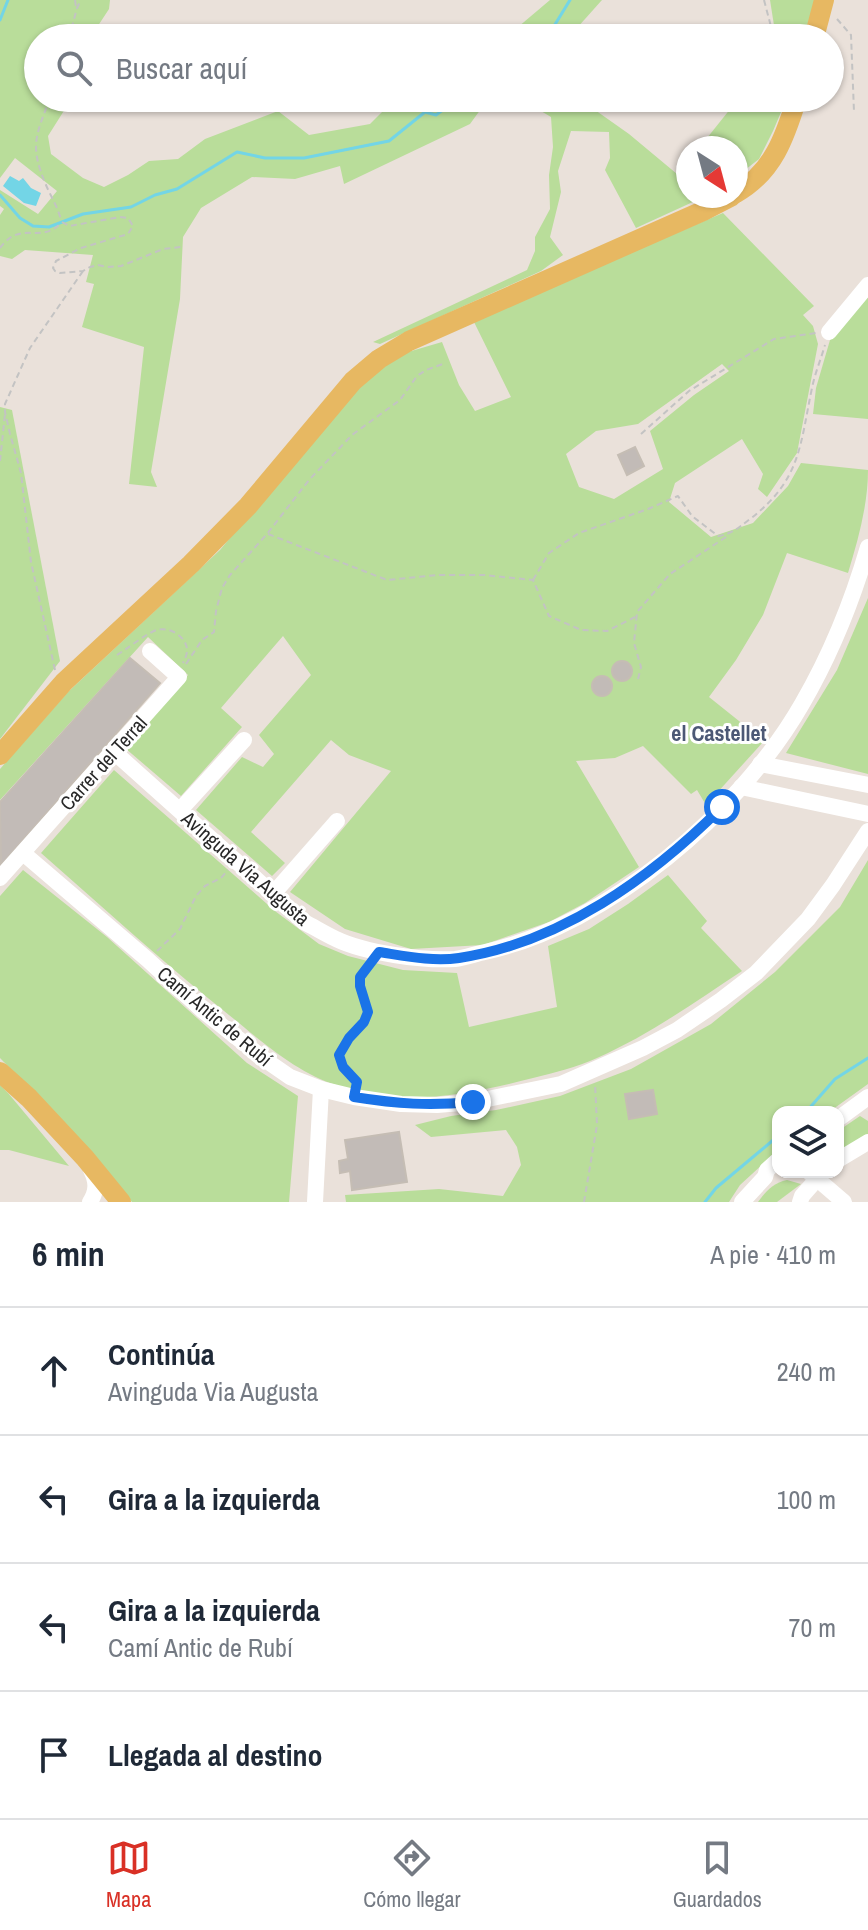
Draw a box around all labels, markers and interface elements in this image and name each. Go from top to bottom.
search box [24,24,844,112]
icon: search [52,46,96,90]
text: Buscar aquí [116,48,247,88]
north arrow [676,136,748,208]
street label: Carrer del Terral [53,710,153,816]
district label: el Castellet [671,718,767,748]
route start [704,789,740,825]
street label: Avinguda Via Augusta [175,804,316,931]
street label: Camí Antic de Rubí [152,960,278,1072]
route end [455,1084,491,1120]
map controls [772,1106,844,1178]
button: layers [772,1106,844,1178]
text: 6 min [32,1231,105,1277]
text: A pie · 410 m [710,1237,836,1272]
text: Continúa [108,1334,215,1374]
icon: ahead [32,1349,76,1393]
text: 240 m [777,1354,836,1389]
text: Avinguda Via Augusta [108,1374,318,1409]
icon: left [32,1477,76,1521]
text: Gira a la izquierda [108,1479,320,1519]
text: 100 m [777,1482,836,1517]
text: Gira a la izquierda [108,1590,320,1630]
icon: left [32,1605,76,1649]
text: 70 m [789,1610,836,1645]
text: Camí Antic de Rubí [108,1630,293,1665]
icon: arrive [32,1733,76,1777]
text: Llegada al destino [108,1735,323,1775]
tab: Mapa [106,1836,151,1914]
tab: Cómo llegar [363,1836,461,1914]
tab: Guardados [673,1836,762,1914]

